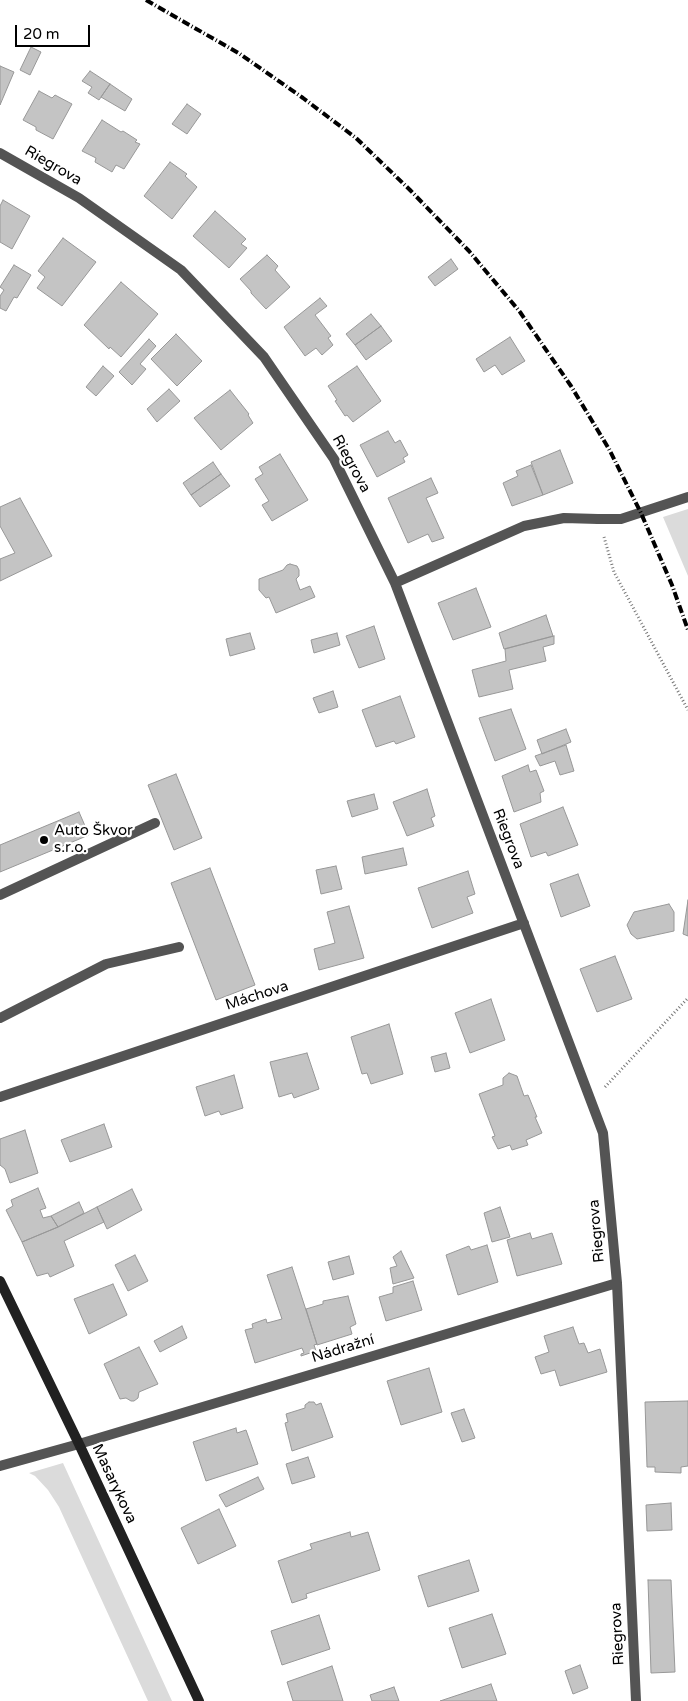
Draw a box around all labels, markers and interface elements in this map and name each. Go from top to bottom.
scale bar [18,15,92,47]
text: 20 m [23,25,60,43]
street label: Riegrova [21,142,85,190]
street label: Riegrova [328,432,374,496]
street label: Riegrova [488,806,528,872]
place label: Auto Škvor s.r.o. [54,822,133,857]
marker: Auto Škvor s.r.o. [38,834,50,846]
street label: Máchova [223,977,291,1015]
street label: Riegrova [585,1199,609,1263]
street label: Nádražní [310,1331,376,1367]
street label: Masarykova [88,1441,140,1527]
street label: Riegrova [607,1602,629,1666]

